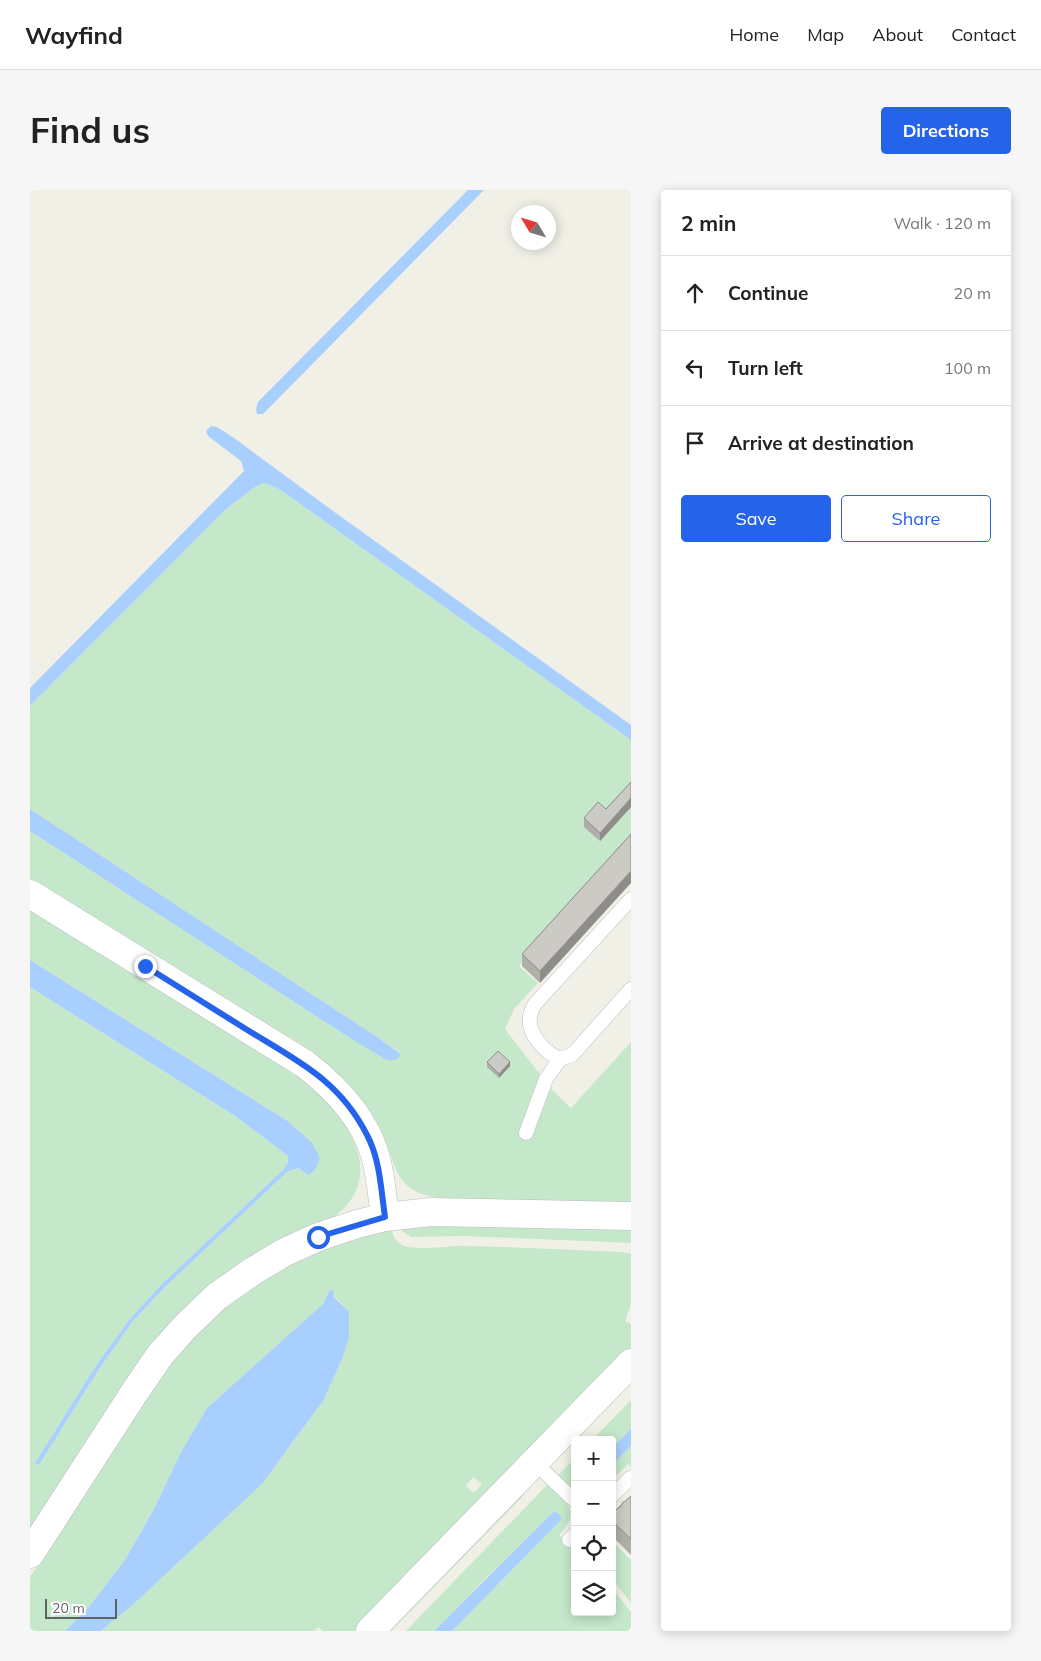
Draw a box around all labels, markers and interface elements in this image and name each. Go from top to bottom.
text: Wayfind [25,20,123,50]
text: Home [729,23,779,46]
text: Map [807,23,844,46]
text: About [872,23,923,46]
text: Contact [951,23,1016,46]
button: Directions [881,107,1011,154]
text: Find us [30,108,150,152]
north arrow [511,205,556,250]
text: 2 min [681,210,736,236]
text: Walk · 120 m [893,213,991,233]
icon: ahead [681,279,709,307]
text: Continue [728,281,808,305]
text: 20 m [954,283,991,303]
icon: left [681,354,709,382]
text: Turn left [728,356,803,380]
text: 100 m [944,358,991,378]
icon: arrive [681,429,709,457]
text: Arrive at destination [728,431,914,455]
button: Save [681,495,831,542]
button: Share [841,495,991,542]
route end [134,955,157,978]
route start [307,1226,330,1249]
map controls [571,1436,616,1616]
button: + [571,1436,616,1481]
button: − [571,1481,616,1526]
button: locate [571,1526,616,1571]
button: layers [571,1571,616,1616]
scale bar [45,1596,118,1619]
text: 20 m [52,1599,85,1617]

